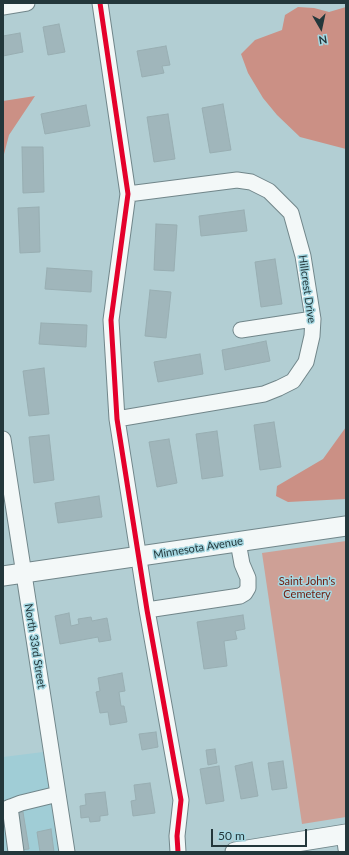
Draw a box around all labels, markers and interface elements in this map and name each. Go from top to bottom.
north arrow [301,8,341,48]
text: N [318,33,328,47]
street label: Hillcrest Drive [296,254,318,324]
street label: Minnesota Avenue [152,534,244,562]
park label: Saint John's Cemetery [279,574,335,600]
street label: North 33rd Street [22,603,48,689]
scale bar [213,821,309,847]
text: 50 m [218,828,245,843]

